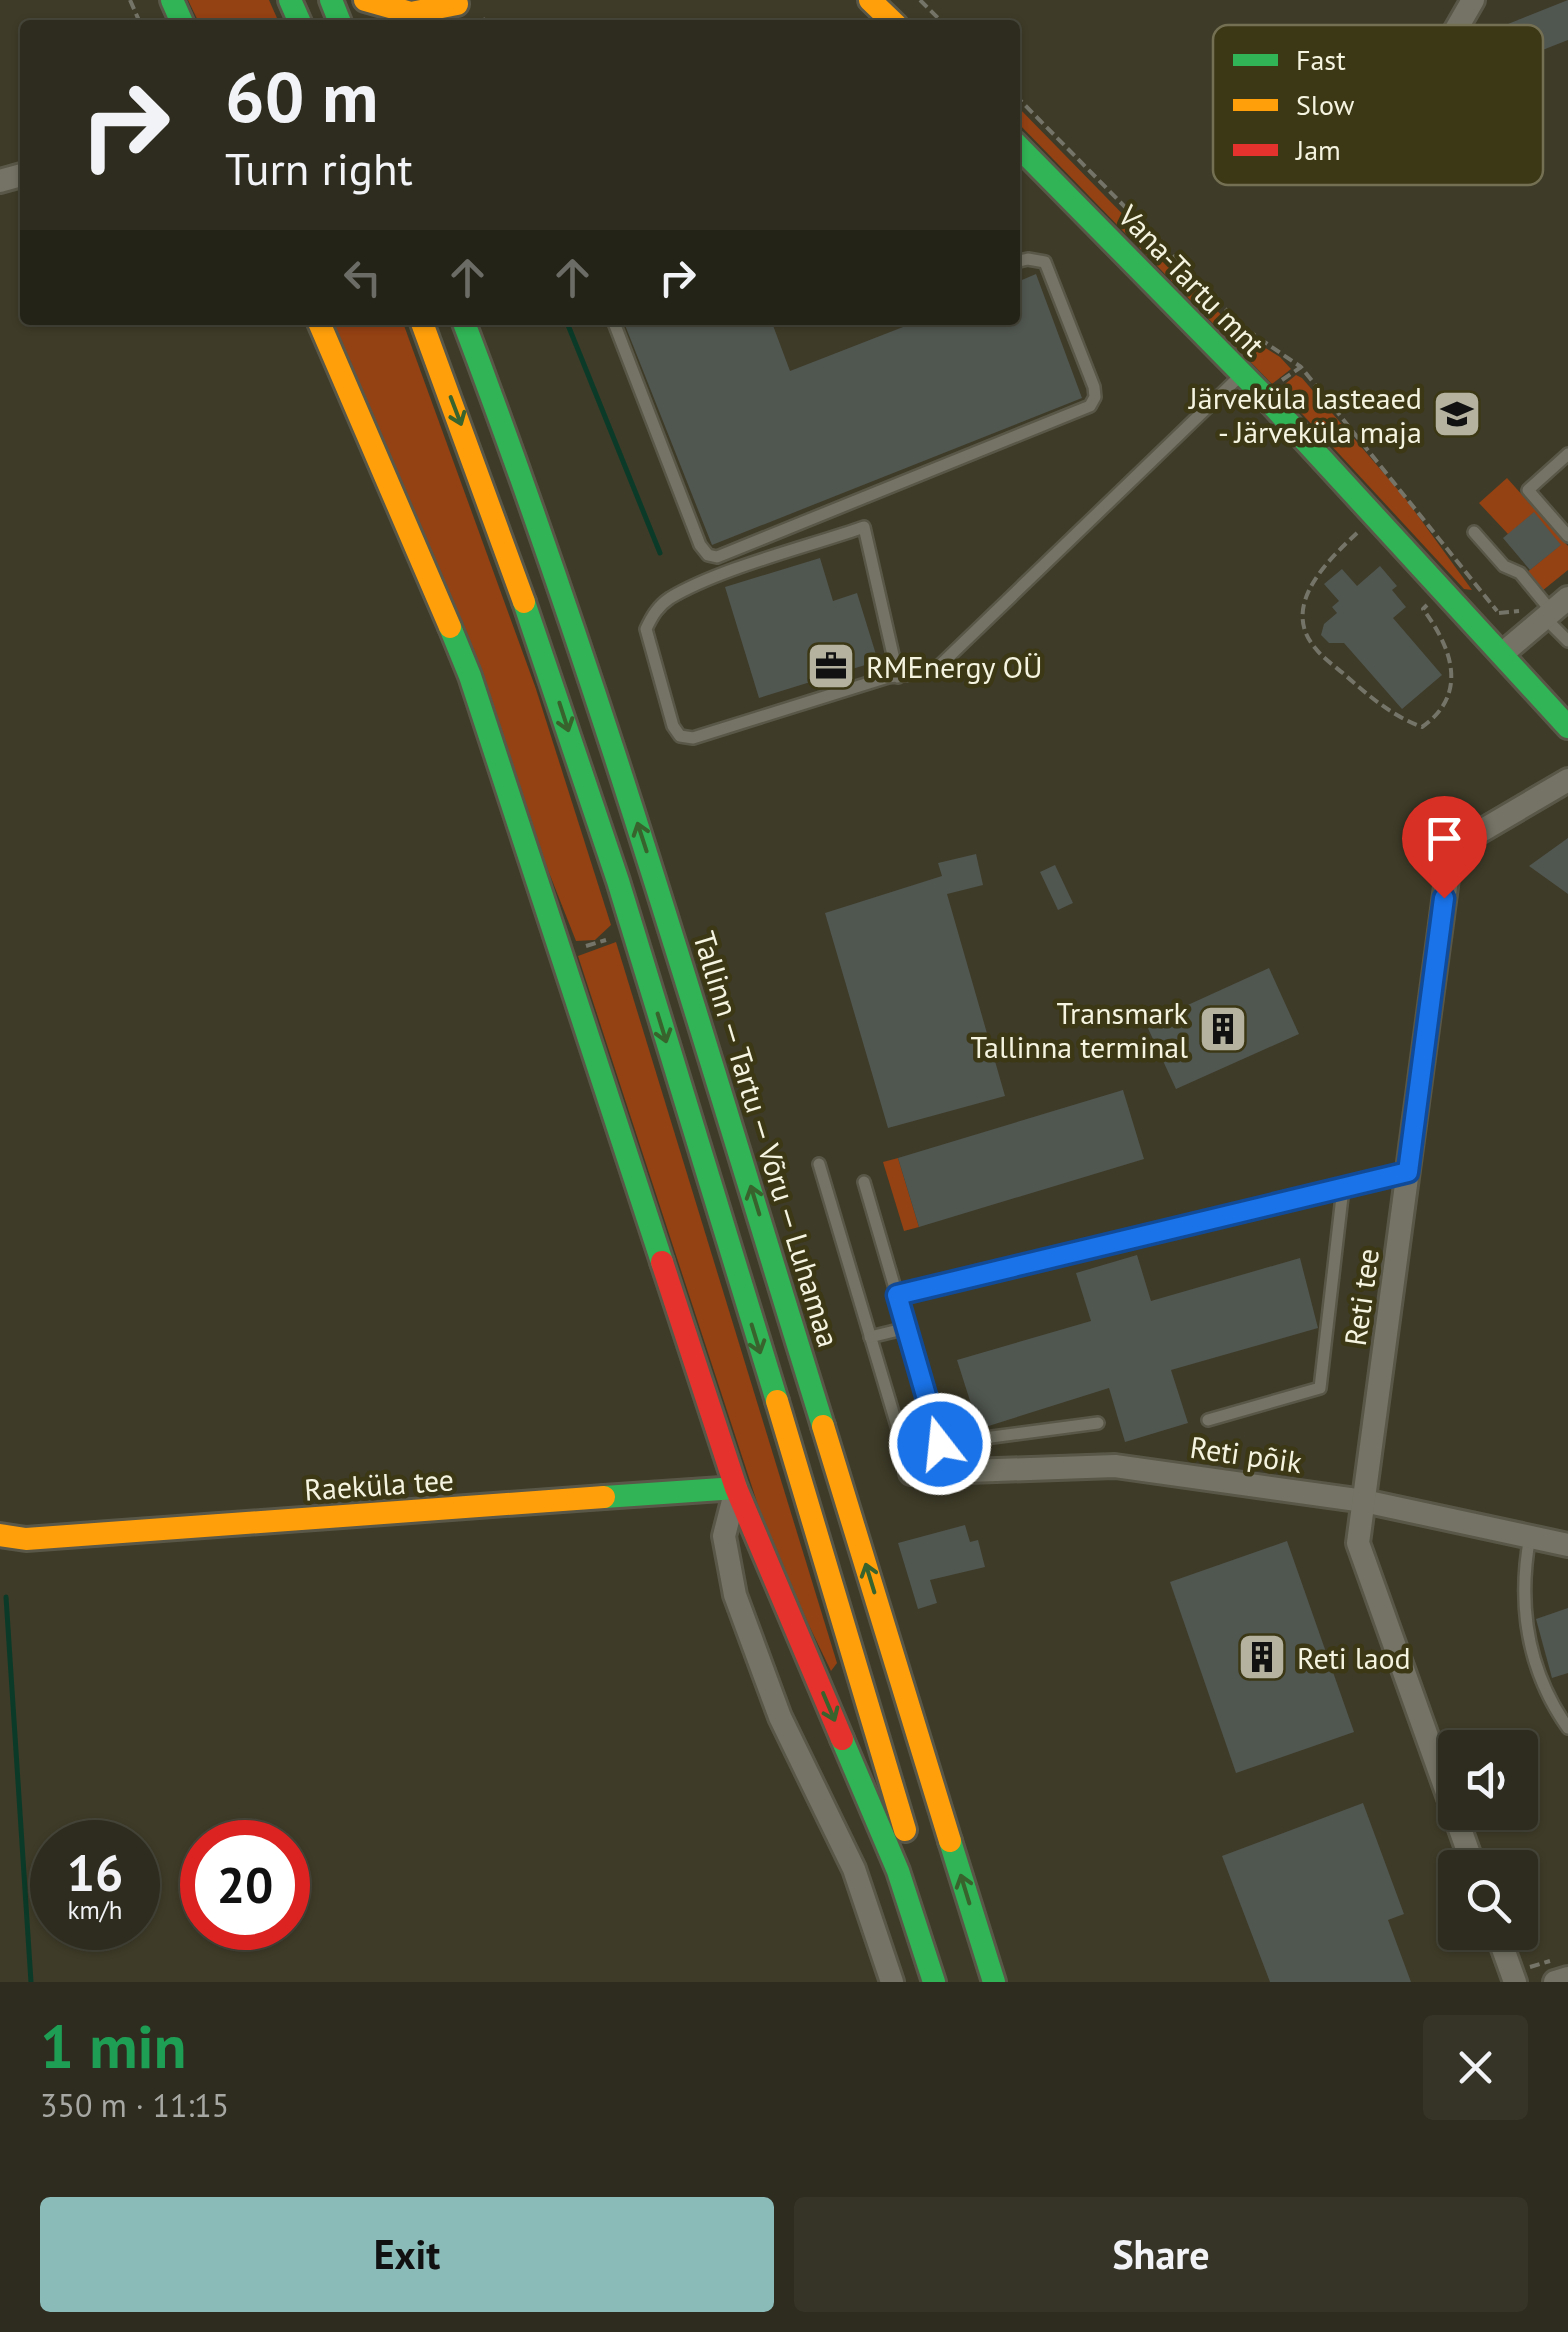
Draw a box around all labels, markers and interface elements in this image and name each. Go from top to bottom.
legend [1213,25,1543,185]
text: Fast [1296,41,1346,78]
text: 60 m [225,51,378,141]
icon: right [60,60,190,190]
text: Slow [1296,86,1355,123]
text: Jam [1295,131,1341,168]
text: Turn right [225,139,413,197]
street label: Vana-Tartu mnt [1110,196,1274,364]
icon: left [335,250,390,305]
icon: ahead [440,250,495,305]
icon: ahead [545,250,600,305]
icon: right [650,250,705,305]
place label: Järveküla lasteaed - Järveküla maja [1187,378,1422,451]
school or university icon: Järveküla lasteaed - Järveküla maja [1431,388,1483,440]
one-way arrow [448,395,466,426]
office icon: RMEnergy OÜ [805,640,857,692]
place label: RMEnergy OÜ [866,647,1043,686]
one-way arrow [557,701,575,733]
pin [1402,796,1487,899]
icon: arrive [1417,811,1472,866]
one-way arrow [632,821,650,853]
street label: Tallinn — Tartu — Võru — Luhamaa [685,926,849,1352]
place label: Transmark Tallinna terminal [971,993,1189,1066]
building icon: Transmark Tallinna terminal [1197,1003,1249,1055]
one-way arrow [654,1011,672,1043]
one-way arrow [744,1185,762,1216]
street label: Reti tee [1335,1246,1387,1348]
one-way arrow [748,1322,766,1354]
position arrow [888,1392,992,1496]
street label: Reti põik [1188,1427,1305,1481]
street label: Raeküla tee [303,1459,455,1509]
one-way arrow [860,1563,878,1594]
building icon: Reti laod [1236,1631,1288,1683]
place label: Reti laod [1297,1638,1411,1677]
one-way arrow [821,1691,839,1722]
map controls [1438,1730,1538,1950]
button: sound [1438,1730,1538,1830]
speed limit sign: 20 [180,1820,310,1950]
text: 16 [67,1840,123,1905]
button: search [1438,1850,1538,1950]
one-way arrow [955,1873,973,1905]
text: km/h [68,1894,122,1926]
text: 1 min [40,2007,186,2085]
button: close [1423,2015,1528,2120]
text: 350 m · 11:15 [40,2084,229,2126]
button: Exit [40,2197,774,2312]
button: Share [794,2197,1528,2312]

